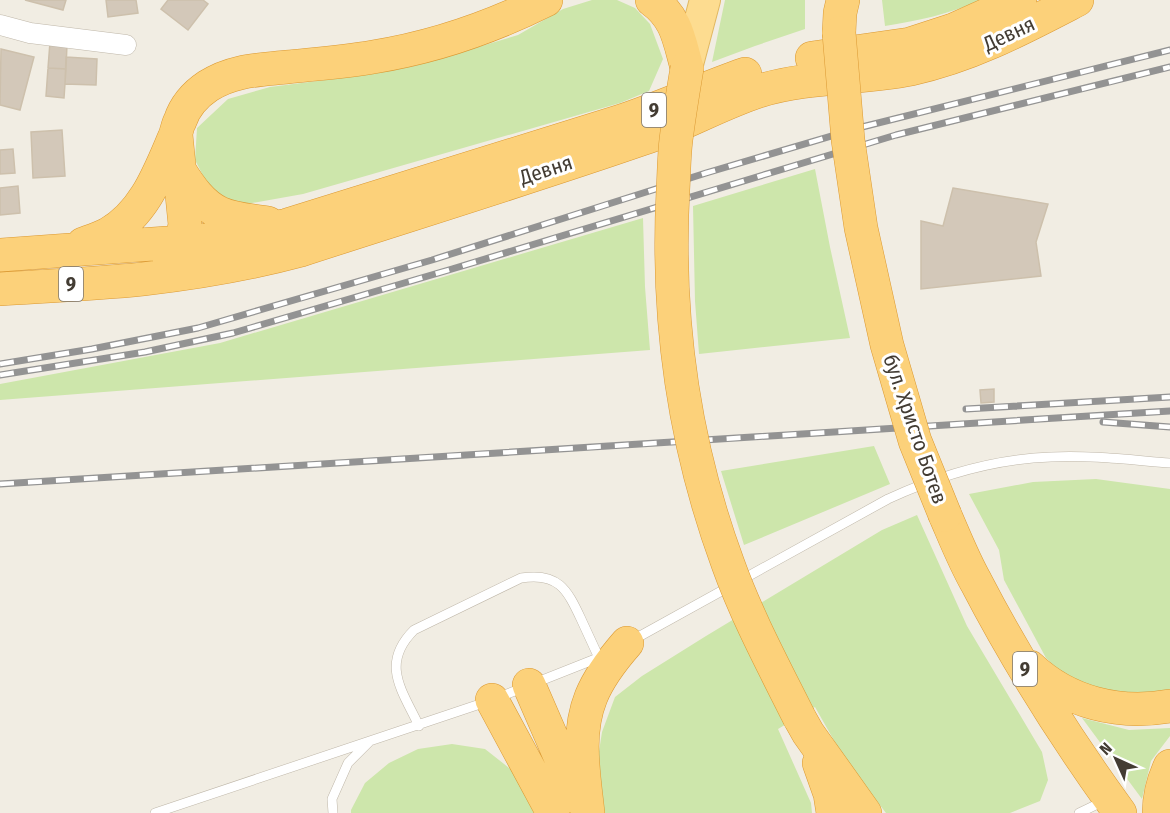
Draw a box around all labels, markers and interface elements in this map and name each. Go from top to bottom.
street label: Девня [978,11,1039,58]
road number: 9 [642,93,666,127]
street label: Девня [515,149,576,191]
road number: 9 [59,267,83,301]
street label: бул. Христо Ботев [877,351,953,507]
road number: 9 [1013,652,1037,686]
north arrow [1086,729,1146,789]
text: N [1096,739,1116,759]

